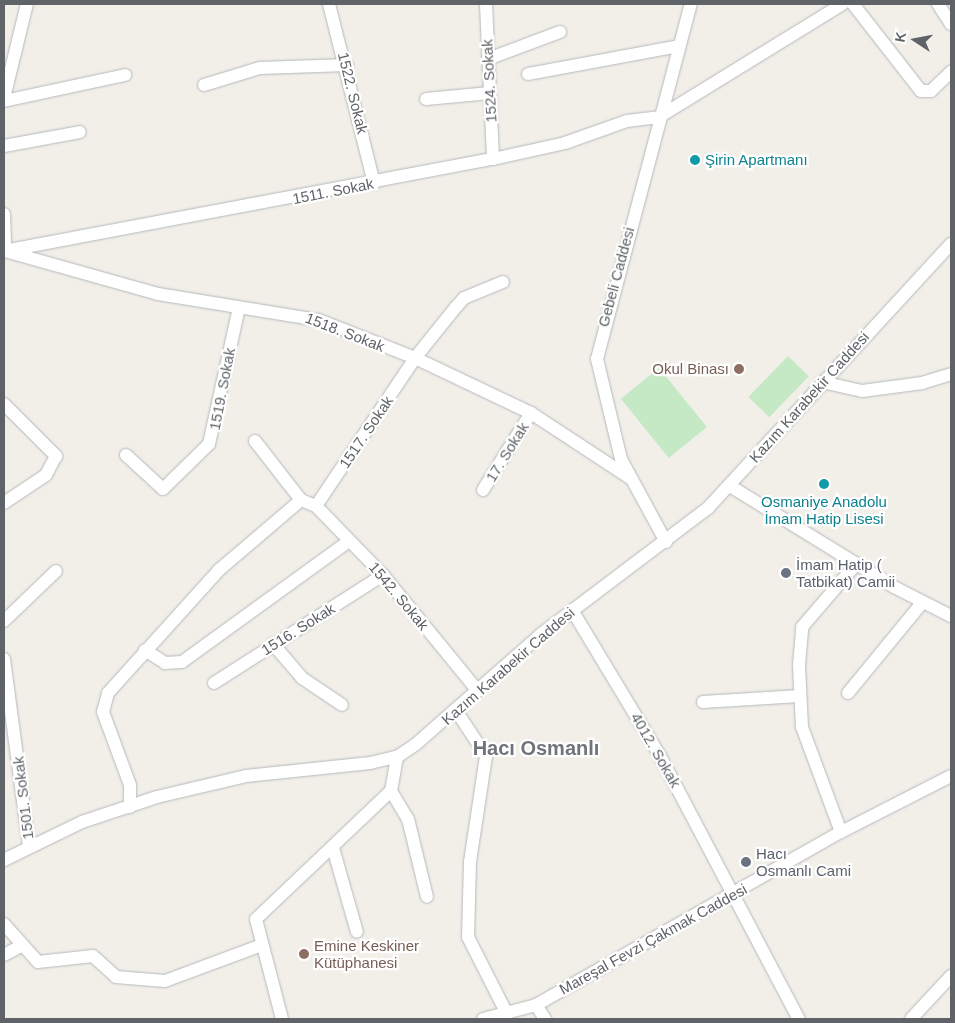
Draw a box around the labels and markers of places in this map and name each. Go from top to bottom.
place label: Şirin Apartmanı [705,151,808,169]
marker: Şirin Apartmanı [689,154,701,166]
place label: Okul Binası [652,360,729,378]
marker: Okul Binası [733,363,745,375]
marker: Osmaniye Anadolu İmam Hatip Lisesi [818,478,830,490]
place label: Osmaniye Anadolu İmam Hatip Lisesi [761,492,887,527]
place label: İmam Hatip ( Tatbikat) Camii [796,555,895,590]
marker: İmam Hatip ( Tatbikat) Camii [780,567,792,579]
place label: Hacı Osmanlı Cami [756,844,851,879]
marker: Hacı Osmanlı Cami [740,856,752,868]
place label: Emine Keskiner Kütüphanesi [314,936,419,971]
marker: Emine Keskiner Kütüphanesi [298,948,310,960]

